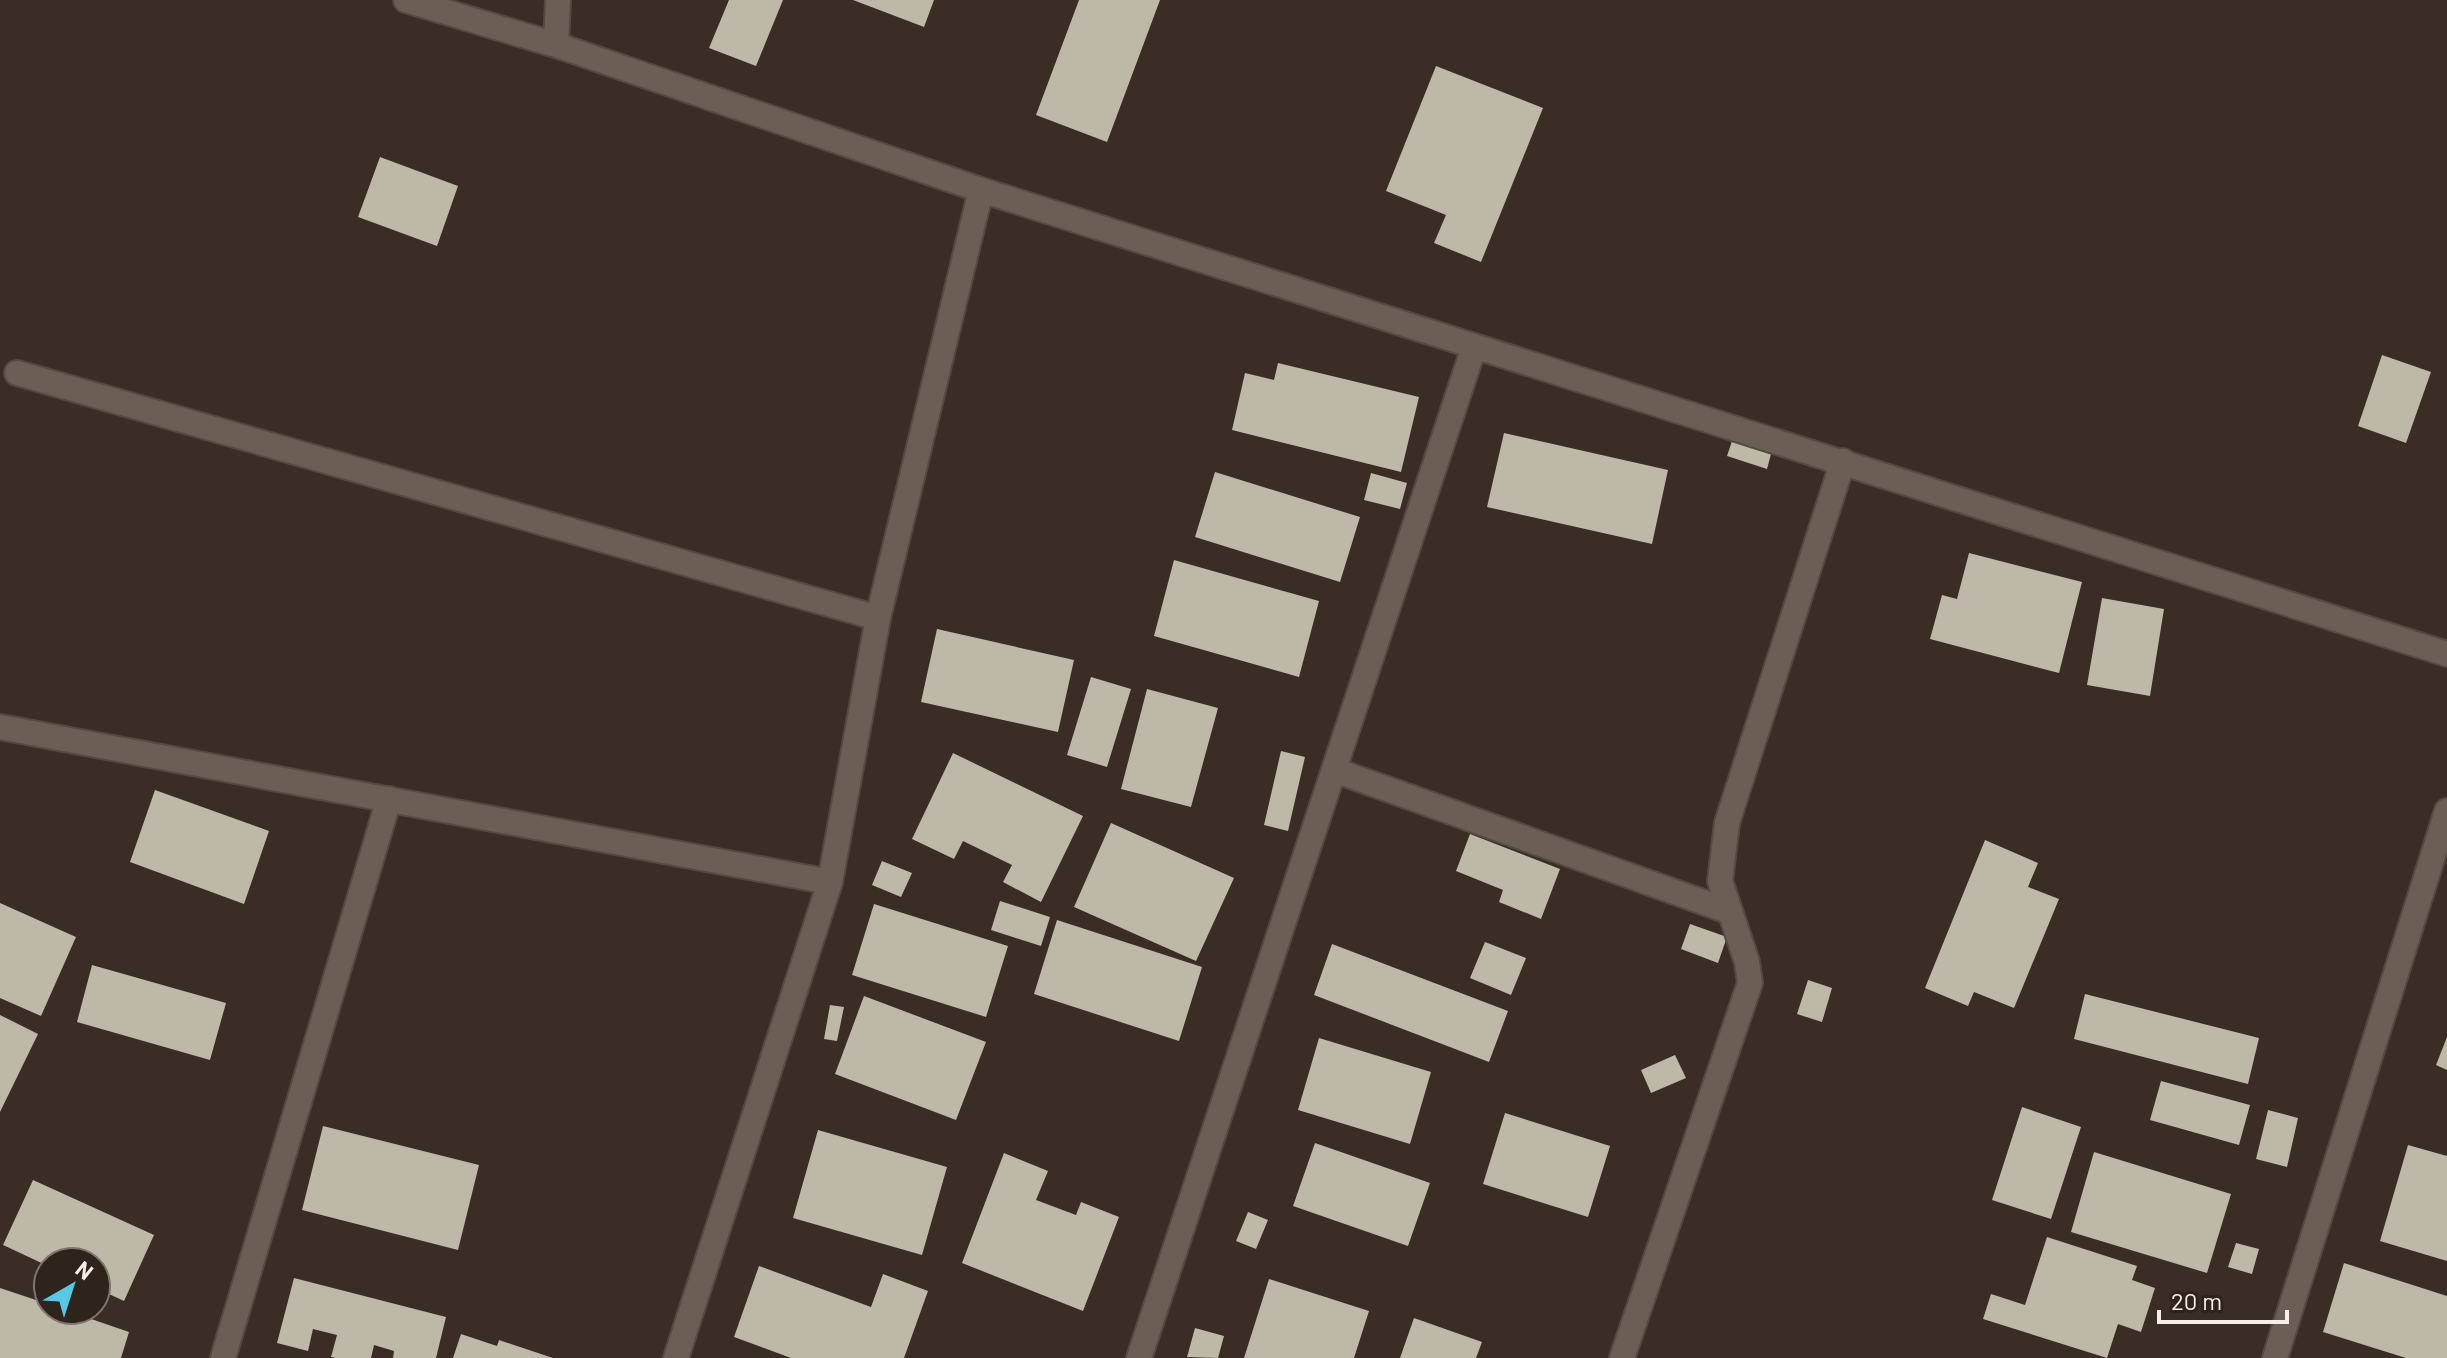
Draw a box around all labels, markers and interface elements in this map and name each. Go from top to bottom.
north arrow [32,1246,112,1326]
text: N [71,1255,99,1284]
scale bar [2159,1274,2287,1324]
text: 20 m [2171,1286,2222,1315]

